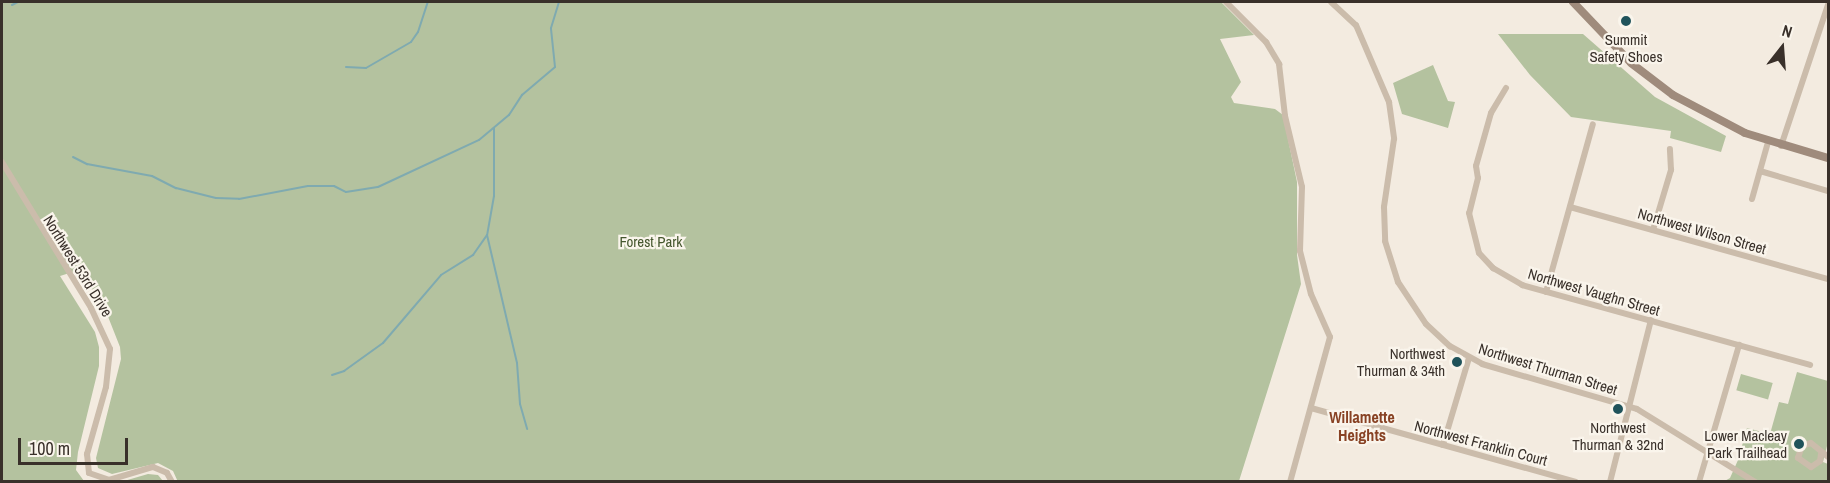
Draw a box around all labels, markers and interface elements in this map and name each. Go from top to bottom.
marker: Summit Safety Shoes [1619,14,1633,28]
north arrow [1752,18,1812,78]
text: N [1780,19,1795,43]
place label: Summit Safety Shoes [1589,30,1663,65]
street label: Northwest Wilson Street [1636,204,1768,258]
street label: Northwest 53rd Drive [40,212,116,320]
park label: Forest Park [620,233,682,251]
street label: Northwest Vaughn Street [1526,265,1662,319]
street label: Northwest Thurman Street [1476,339,1620,399]
place label: Northwest Thurman & 34th [1357,344,1445,379]
marker: Northwest Thurman & 34th [1450,355,1464,369]
marker: Northwest Thurman & 32nd [1611,402,1625,416]
district label: Willamette Heights [1329,407,1395,445]
street label: Northwest Franklin Court [1413,417,1549,469]
place label: Northwest Thurman & 32nd [1572,418,1664,453]
scale bar [21,426,130,464]
place label: Lower Macleay Park Trailhead [1704,426,1787,461]
text: 100 m [29,436,70,461]
marker: Lower Macleay Park Trailhead [1792,437,1806,451]

